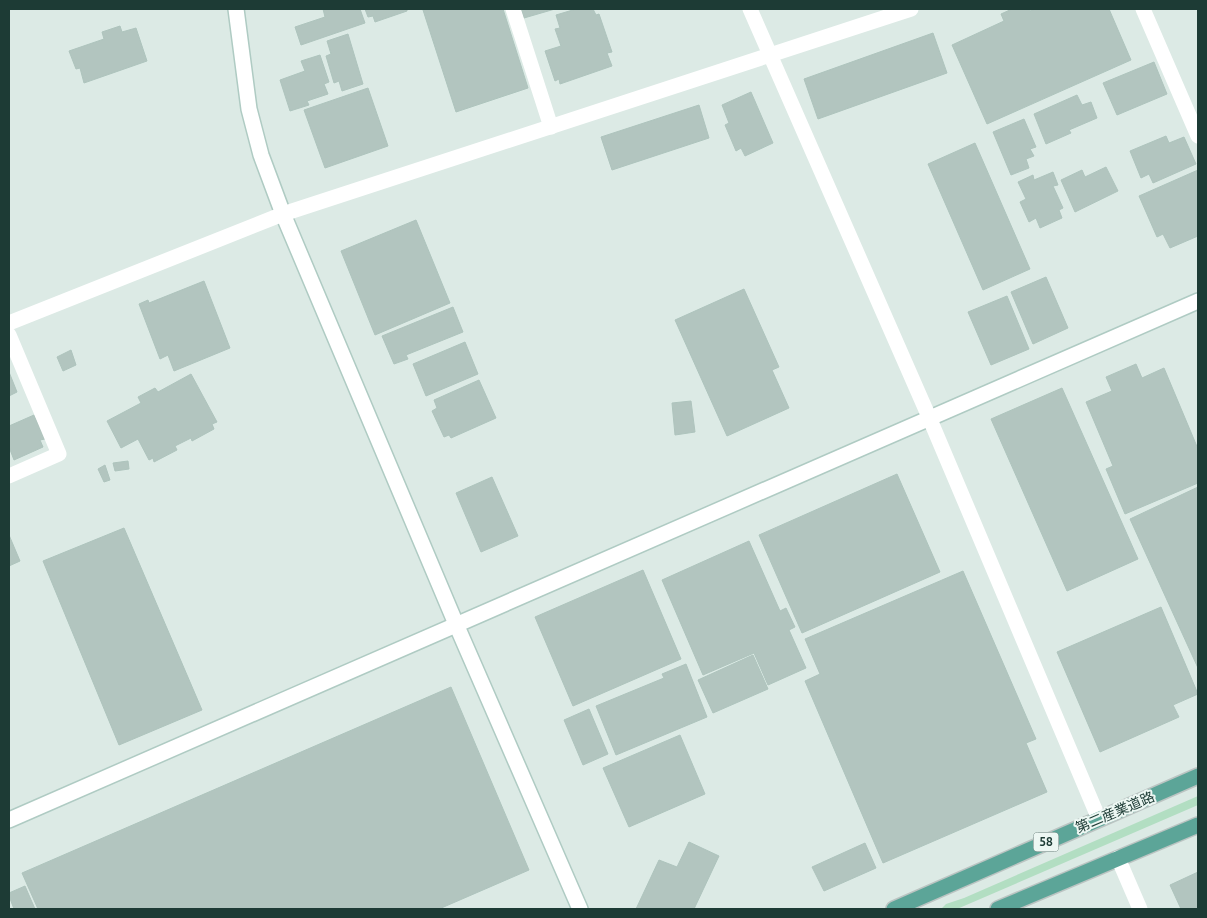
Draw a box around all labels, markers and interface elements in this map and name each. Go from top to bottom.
street label: 第二産業道路 [1073,788,1157,836]
road number: 58 [1034,832,1058,852]

